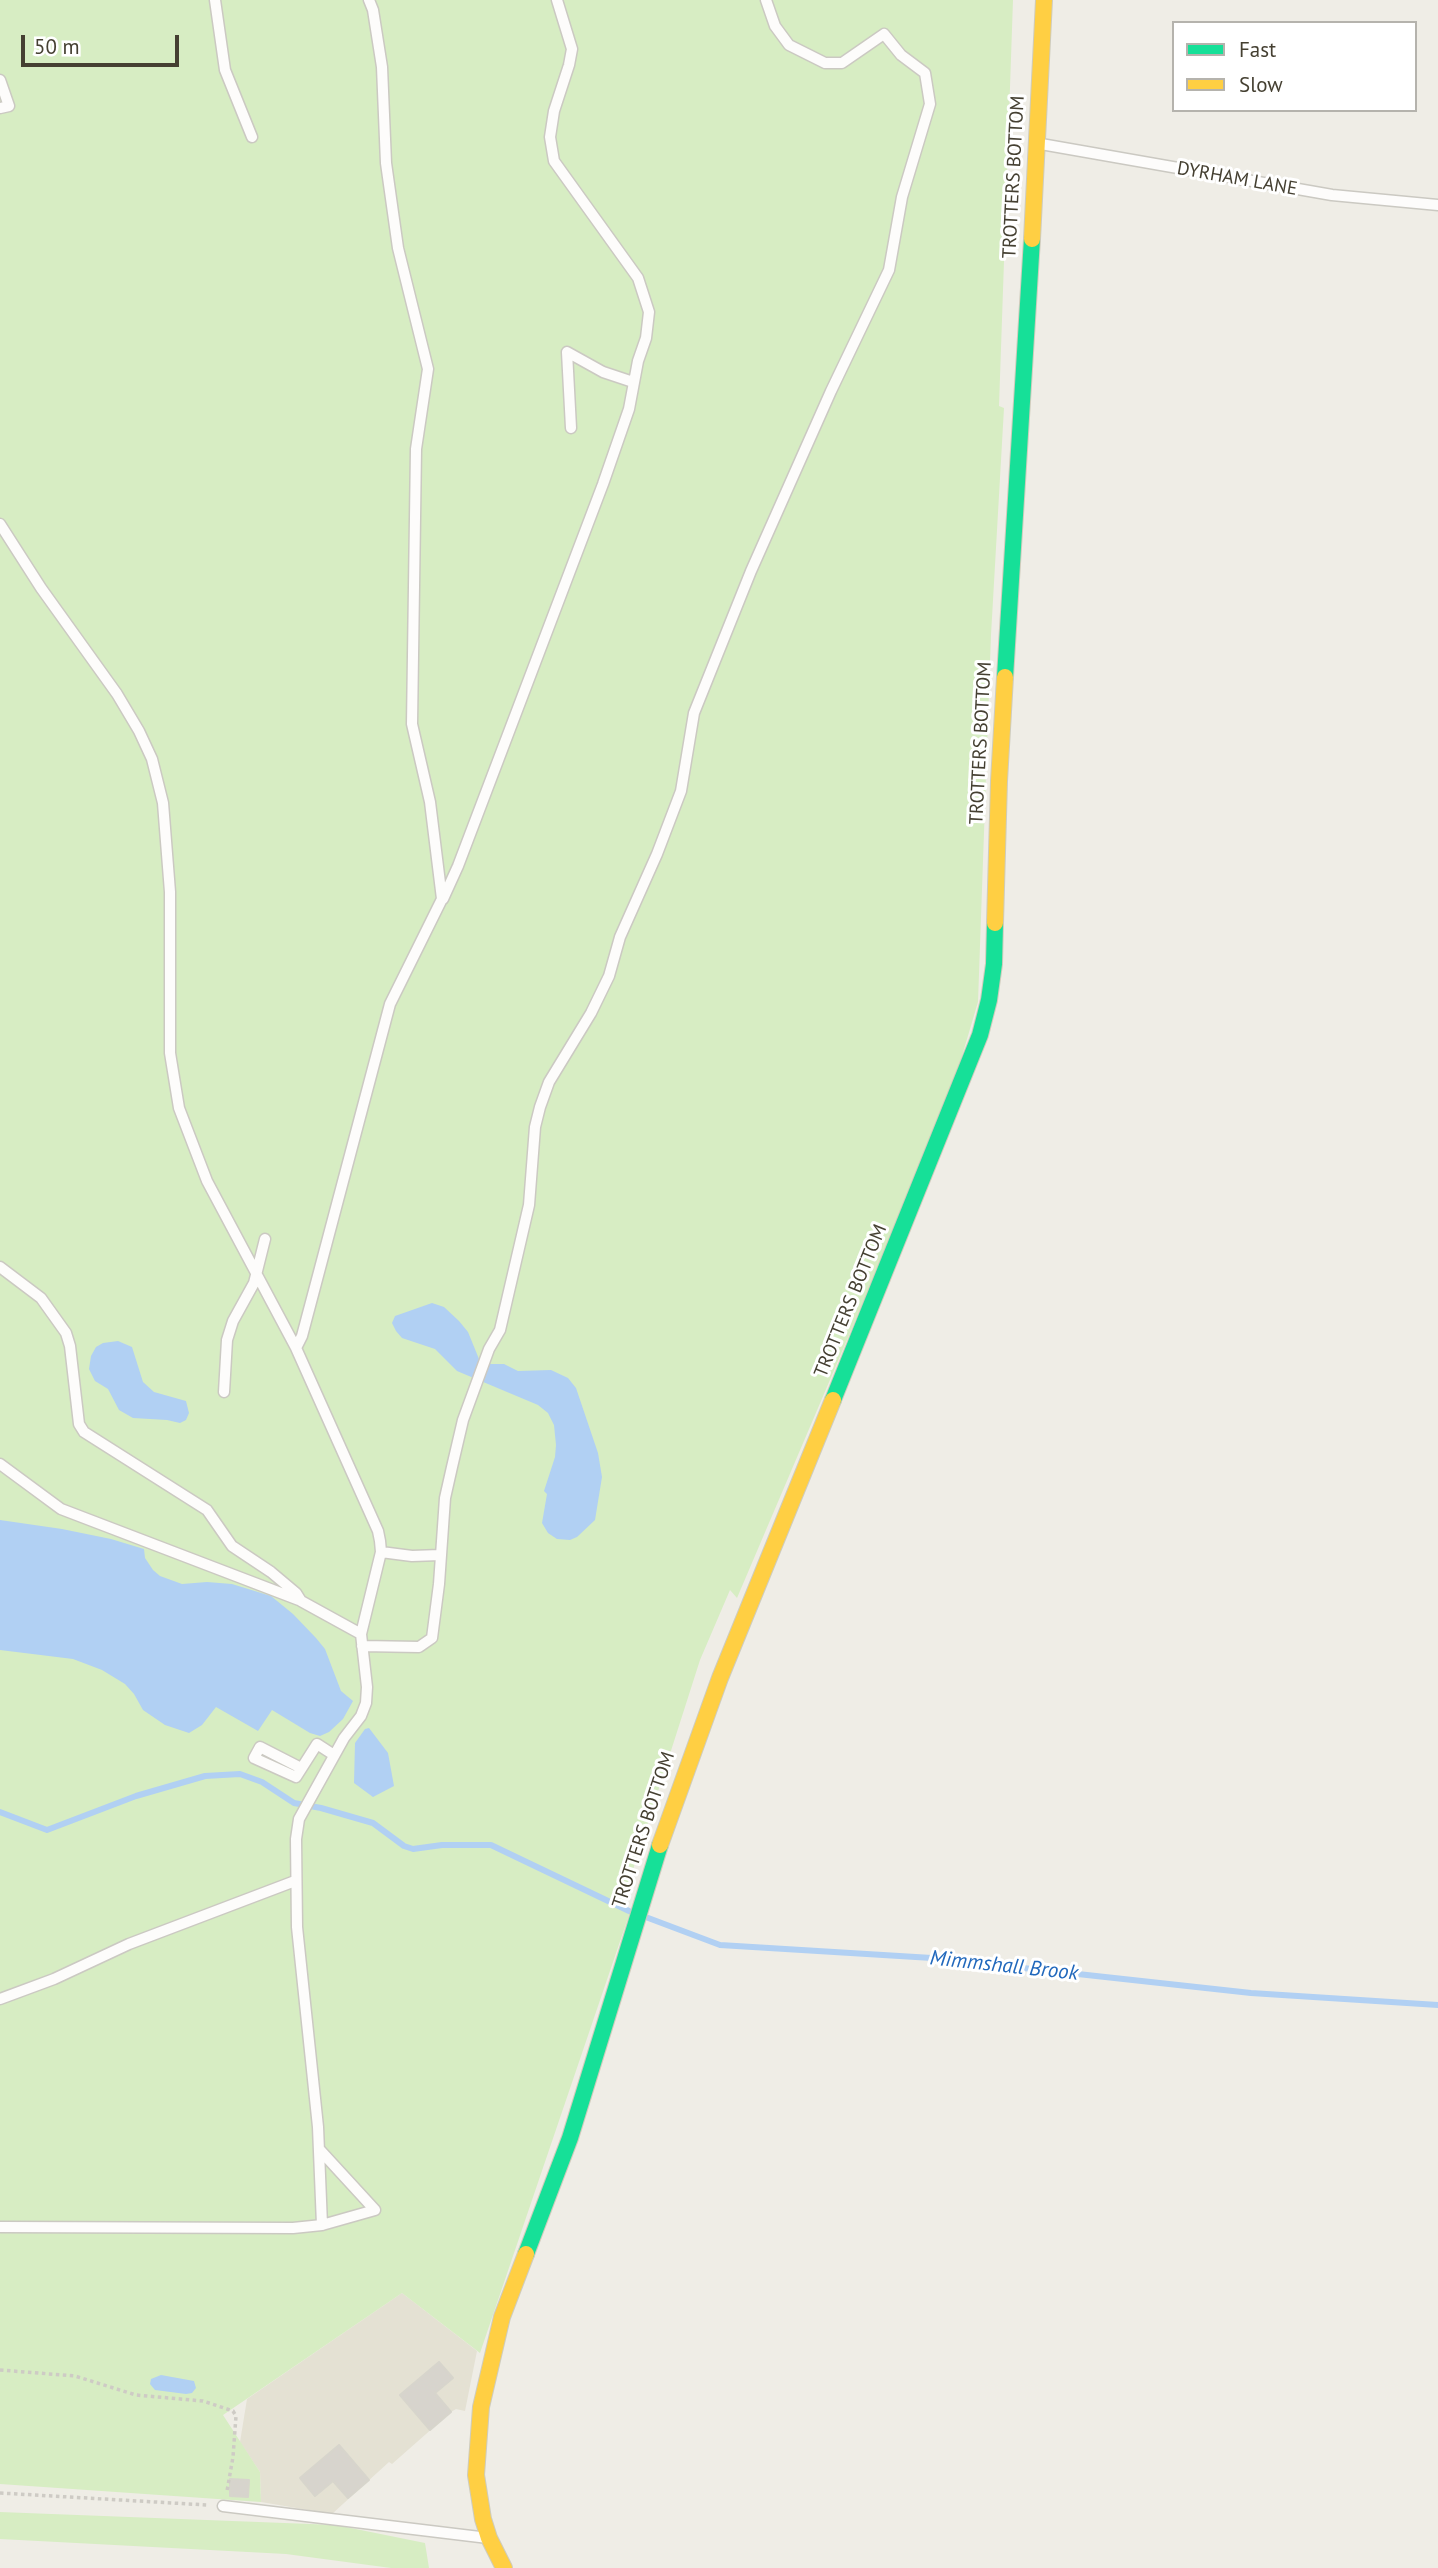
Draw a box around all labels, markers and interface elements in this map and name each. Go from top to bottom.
scale bar [24,21,182,65]
legend [1172,21,1417,112]
text: 50 m [34,33,80,60]
text: Fast [1239,36,1276,63]
text: Slow [1239,71,1283,98]
street label: TROTTERS BOTTOM [998,95,1030,259]
street label: DYRHAM LANE [1175,157,1299,201]
street label: TROTTERS BOTTOM [965,661,997,825]
street label: TROTTERS BOTTOM [810,1221,892,1381]
street label: TROTTERS BOTTOM [608,1749,680,1911]
water label: Mimmshall Brook [929,1946,1079,1986]

